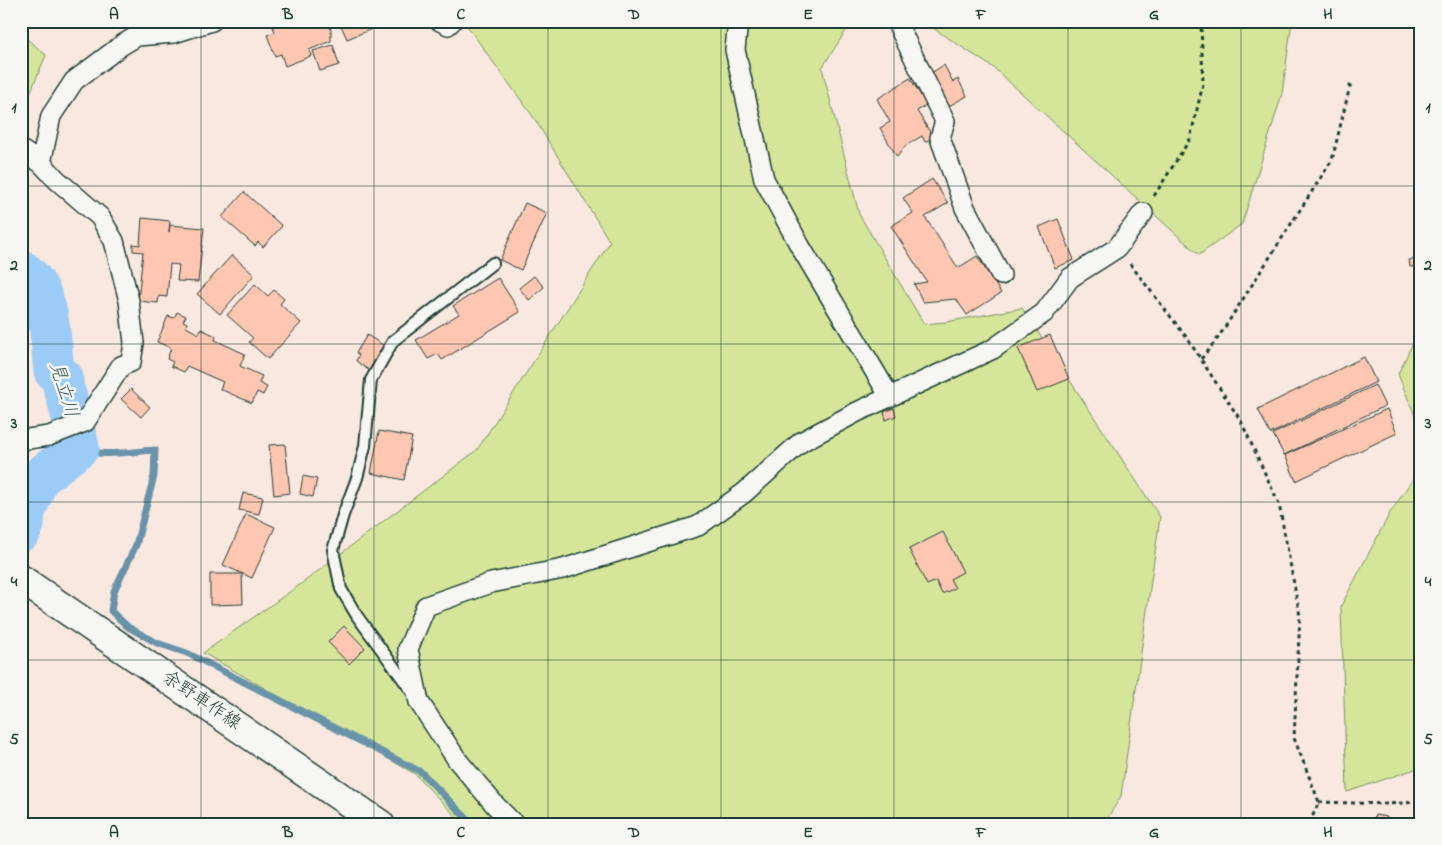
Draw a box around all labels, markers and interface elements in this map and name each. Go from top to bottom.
text: A [109,3,119,27]
text: B [282,3,294,27]
text: C [457,3,466,27]
text: D [627,3,640,27]
text: E [803,3,813,27]
text: F [975,3,987,27]
text: G [1149,3,1159,27]
text: H [1323,3,1333,27]
text: 1 [11,96,17,120]
text: 1 [1425,96,1431,120]
text: 2 [9,254,18,278]
text: 2 [1423,254,1432,278]
water label: 見立川 [42,359,84,421]
text: 3 [10,412,18,436]
text: 3 [1424,412,1432,436]
text: 4 [10,570,18,594]
text: 4 [1424,570,1432,594]
street label: 余野車作線 [156,665,246,737]
text: 5 [9,728,19,752]
text: 5 [1423,728,1433,752]
text: A [109,821,119,845]
text: B [282,821,294,845]
text: C [457,821,466,845]
text: D [627,821,640,845]
text: E [803,821,813,845]
text: F [975,821,987,845]
text: G [1149,821,1159,845]
text: H [1323,821,1333,845]

